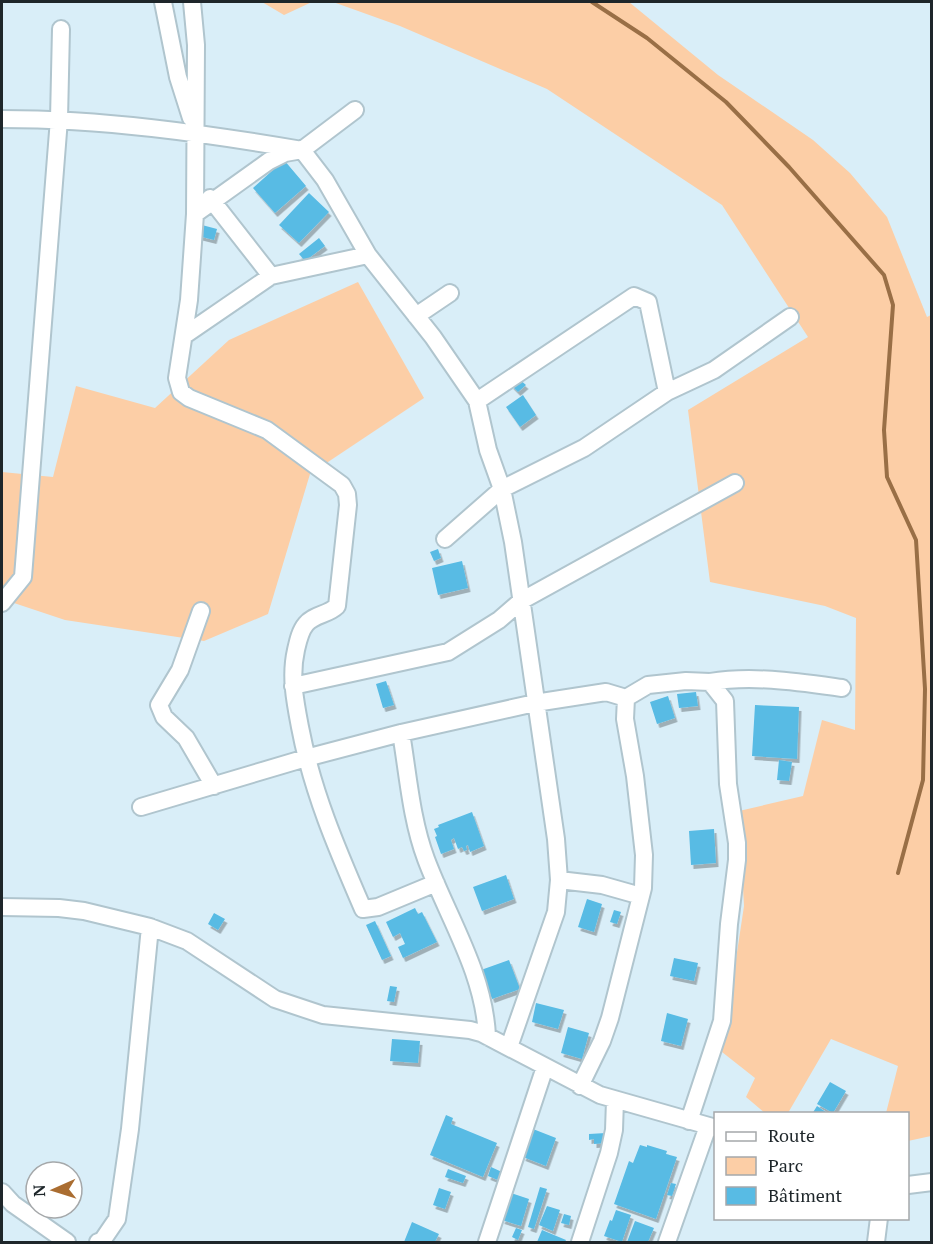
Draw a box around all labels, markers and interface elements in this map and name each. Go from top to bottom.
legend [714,1112,909,1220]
text: Route [768,1123,815,1147]
text: Parc [768,1153,803,1177]
north arrow [24,1160,84,1220]
text: Bâtiment [768,1183,843,1207]
text: N [28,1184,50,1197]

